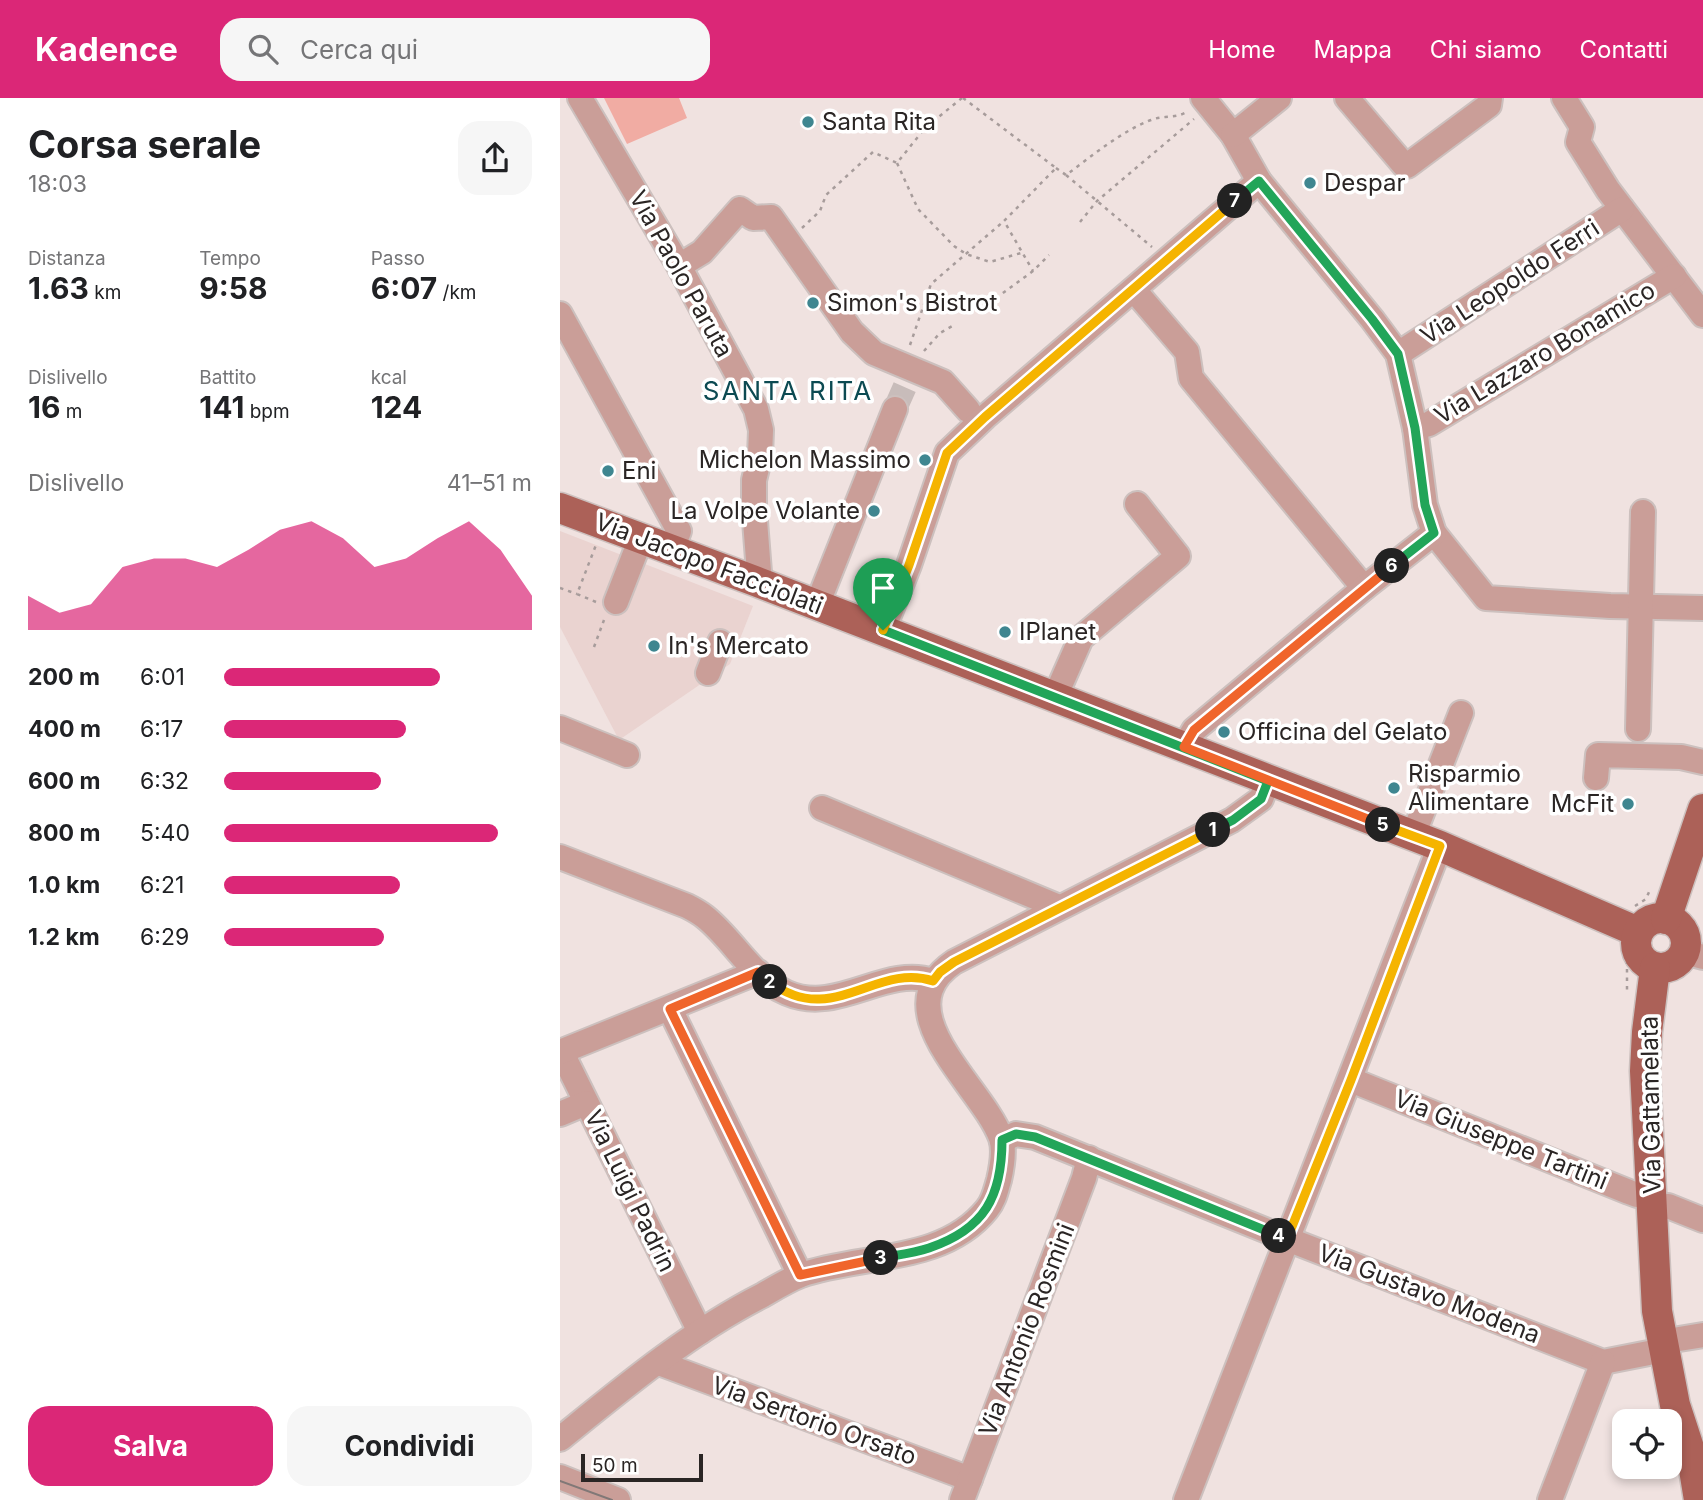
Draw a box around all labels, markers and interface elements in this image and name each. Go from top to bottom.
search box [220,18,710,81]
text: Kadence [35,29,178,69]
icon: search [244,30,282,68]
text: Cerca qui [300,34,418,65]
text: Home [1208,35,1276,64]
text: Mappa [1314,35,1392,64]
text: Chi siamo [1430,35,1542,64]
text: Contatti [1580,35,1668,64]
place label: Santa Rita [822,107,936,136]
marker: Santa Rita [800,114,816,130]
text: Corsa serale [28,121,261,167]
button: share [458,121,532,195]
place label: Despar [1324,168,1405,197]
text: 18:03 [28,170,87,198]
marker: Despar [1302,175,1318,191]
pin: 7 [1218,184,1252,218]
street label: Via Paolo Paruta [624,185,739,362]
text: 7 [1229,189,1240,212]
street label: Via Leopoldo Ferri [1415,213,1604,350]
text: Distanza [28,247,106,270]
text: Tempo [199,247,261,270]
text: Passo [371,247,425,270]
text: 1.63 [28,270,89,306]
text: 9:58 [199,270,268,306]
text: 6:07 [371,270,437,306]
street label: Via Lazzaro Bonamico [1429,275,1660,430]
text: km [89,281,121,304]
text: /km [437,281,477,304]
place label: Simon's Bistrot [827,288,997,317]
marker: Simon's Bistrot [805,295,821,311]
text: Dislivello [28,366,108,389]
text: Battito [199,366,256,389]
text: kcal [371,366,407,389]
district label: SANTA RITA [703,375,873,406]
text: 16 [28,389,60,425]
text: 141 [199,389,244,425]
text: 124 [371,389,422,425]
text: m [60,400,82,423]
text: bpm [244,400,290,423]
place label: Michelon Massimo [699,445,911,474]
marker: Michelon Massimo [917,452,933,468]
place label: Eni [622,456,656,485]
marker: Eni [600,463,616,479]
text: Dislivello [28,469,124,497]
text: 41–51 m [447,469,532,497]
place label: La Volpe Volante [670,496,860,525]
marker: La Volpe Volante [866,503,882,519]
street label: Via Jacopo Facciolati [591,507,827,620]
pin: 6 [1374,548,1410,584]
text: 6 [1385,554,1398,577]
pin [853,558,913,630]
icon: arrive [864,569,902,607]
place label: IPlanet [1019,617,1096,646]
marker: IPlanet [997,624,1013,640]
place label: In's Mercato [668,631,809,660]
marker: In's Mercato [646,638,662,654]
text: 200 m [28,663,100,691]
text: 6:01 [140,663,185,691]
text: 400 m [28,715,101,743]
text: 6:17 [140,715,183,743]
place label: Officina del Gelato [1238,717,1447,746]
marker: Officina del Gelato [1216,724,1232,740]
place label: Risparmio Alimentare [1408,759,1529,816]
text: 600 m [28,767,100,795]
text: 6:32 [140,767,189,795]
marker: Risparmio Alimentare [1386,780,1402,796]
place label: McFit [1551,789,1614,818]
marker: McFit [1620,796,1636,812]
pin: 5 [1366,808,1400,842]
pin: 1 [1196,812,1230,848]
text: 5 [1376,813,1389,836]
text: 1 [1208,818,1217,841]
text: 800 m [28,819,100,847]
text: 5:40 [140,819,190,847]
text: 1.0 km [28,871,100,899]
text: 6:21 [140,871,184,899]
text: 1.2 km [28,923,100,951]
text: 6:29 [140,923,189,951]
pin: 2 [752,964,788,1000]
text: 2 [764,970,775,993]
street label: Via Gattamelata [1634,1016,1667,1194]
street label: Via Giuseppe Tartini [1390,1083,1612,1196]
street label: Via Luigi Padrin [579,1105,682,1276]
pin: 4 [1262,1218,1296,1254]
street label: Via Antonio Rosmini [973,1219,1080,1440]
text: 4 [1272,1224,1285,1247]
street label: Via Gustavo Modena [1314,1238,1544,1349]
pin: 3 [864,1240,898,1276]
text: 3 [874,1246,887,1269]
street label: Via Sertorio Orsato [708,1370,920,1471]
button: Salva [28,1406,273,1486]
button: Condividi [287,1406,532,1486]
map controls [1612,1409,1682,1479]
button: locate [1612,1409,1682,1479]
scale bar [581,1451,704,1483]
text: 50 m [592,1454,638,1477]

